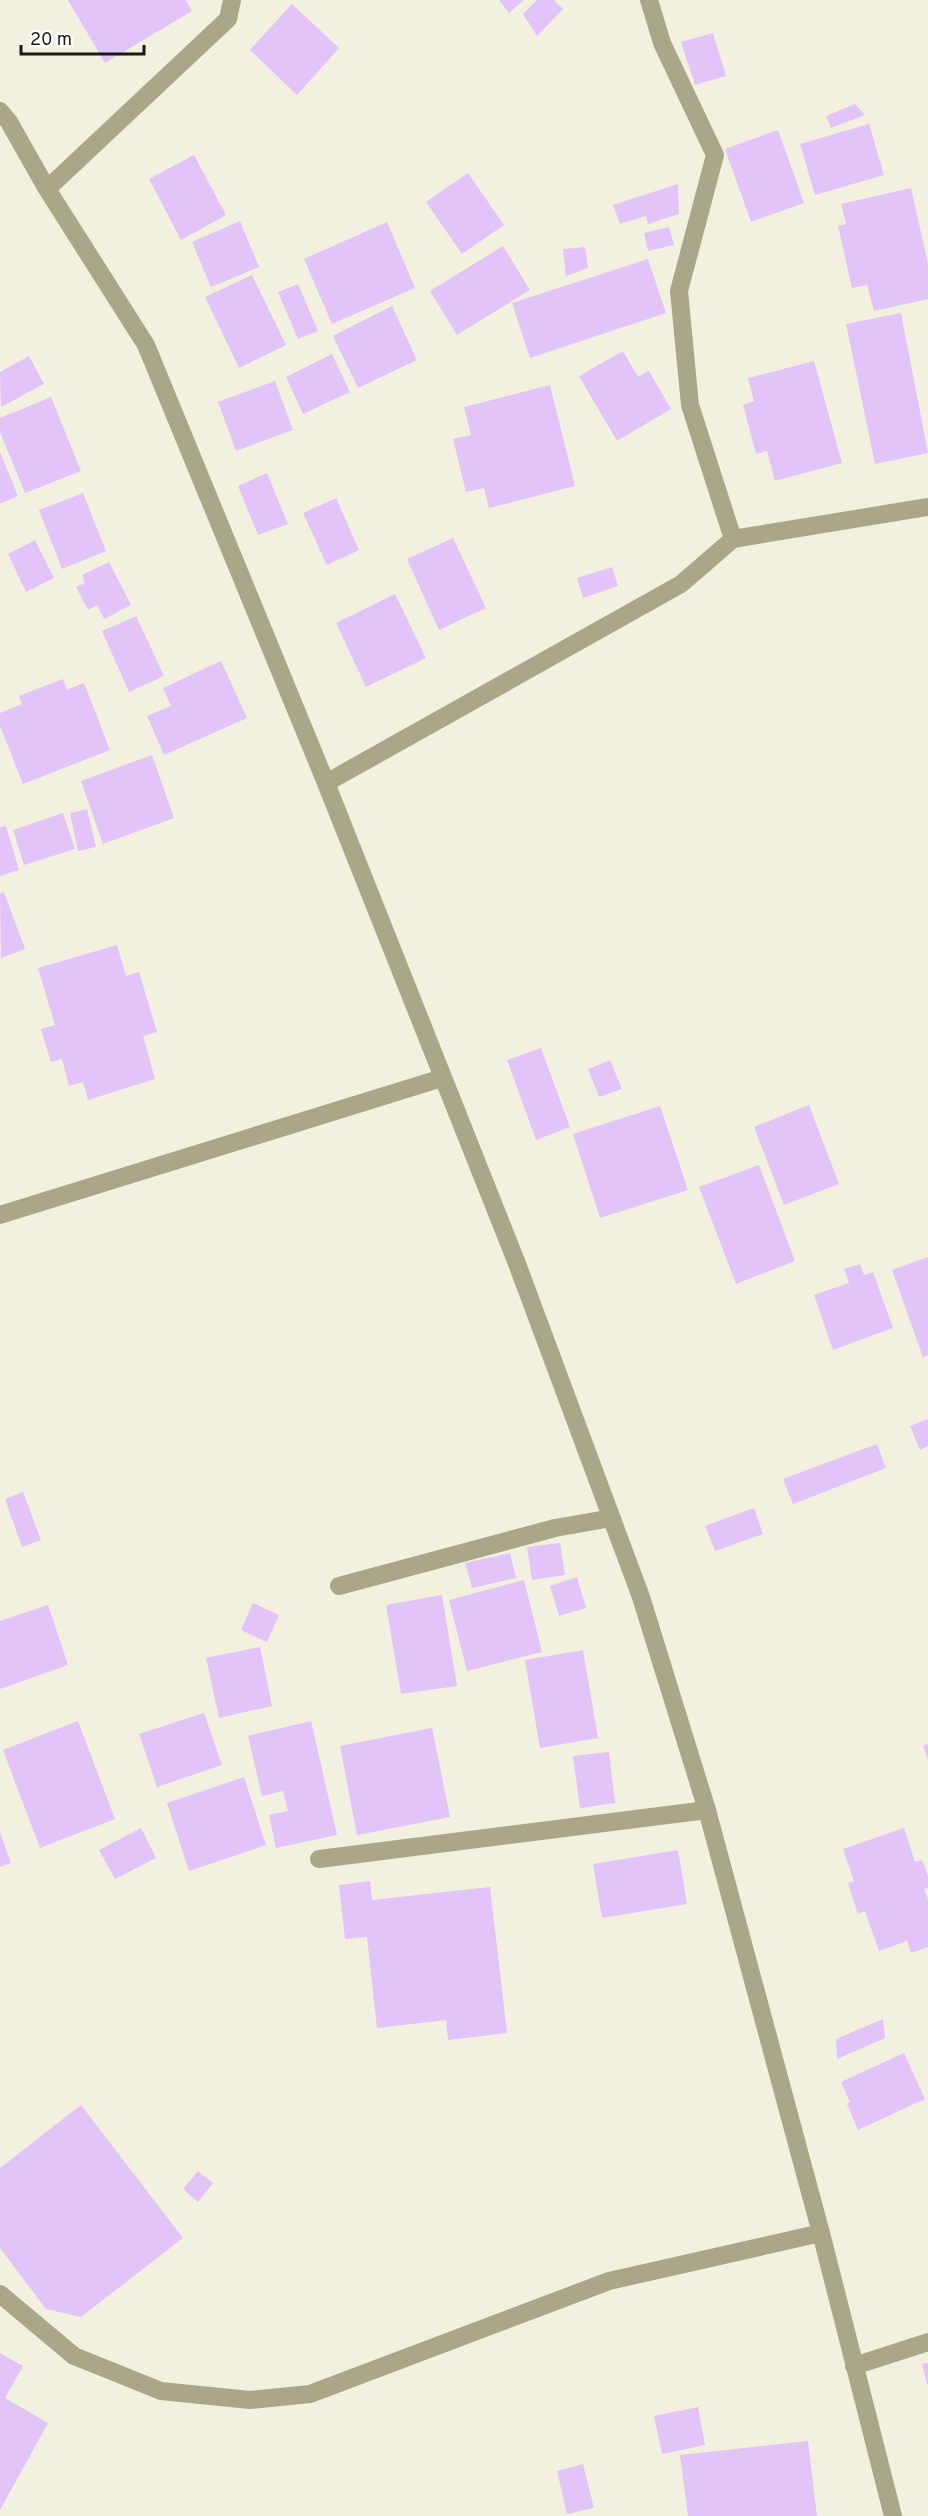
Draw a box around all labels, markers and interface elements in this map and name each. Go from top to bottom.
scale bar [21,18,144,56]
text: 20 m [30,29,72,52]

